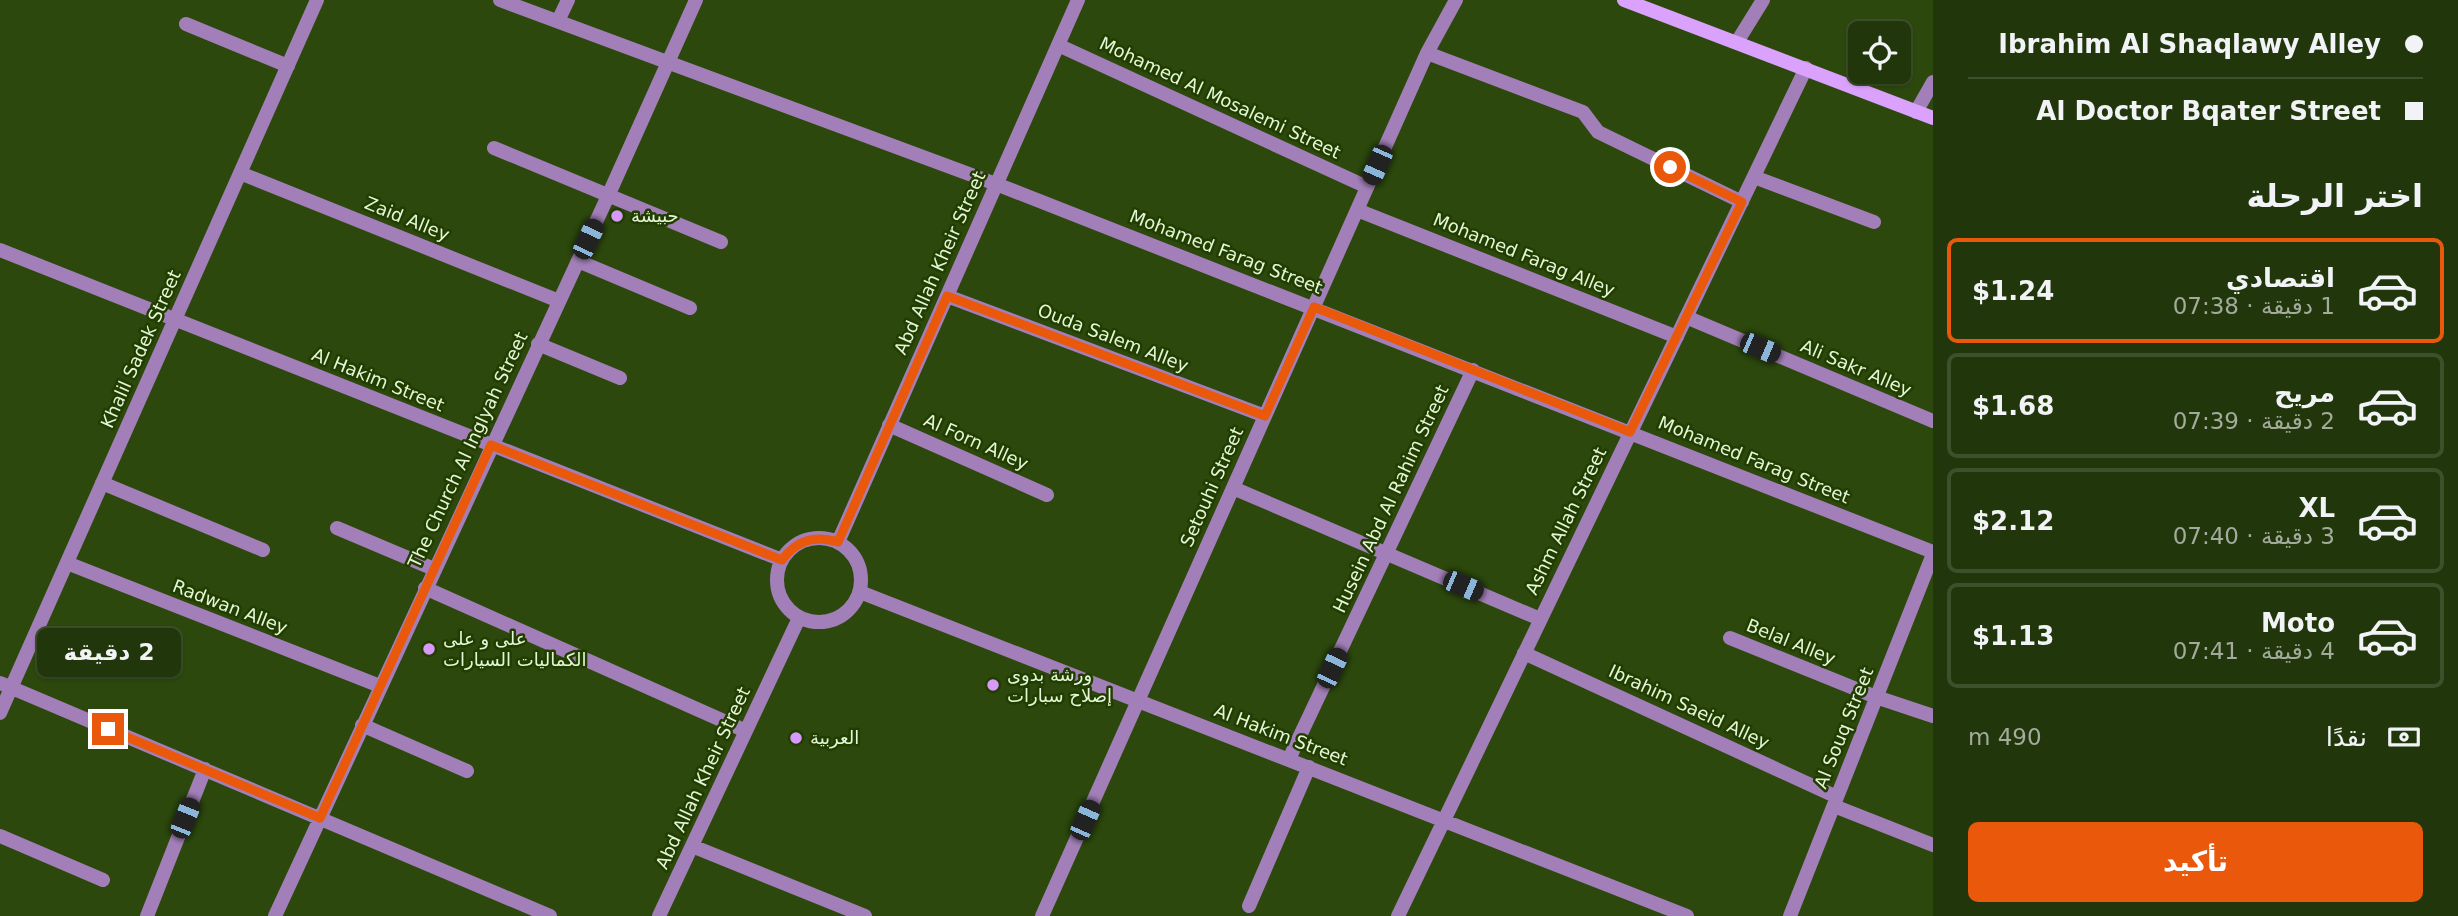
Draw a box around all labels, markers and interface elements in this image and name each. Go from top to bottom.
map controls [1848,21,1911,84]
button: locate [1848,21,1911,84]
text: Ibrahim Al Shaqlawy Alley [1998,29,2381,59]
street label: Mohamed Al Mosalemi Street [1096,32,1344,163]
text: Al Doctor Bqater Street [2036,96,2381,126]
car [1359,142,1396,188]
route start [1654,151,1686,183]
street label: Abd Allah Kheir Street [890,168,989,358]
text: اختر الرحلة [2246,177,2423,215]
street label: Zaid Alley [362,192,453,245]
place label: حبيشة [631,205,679,226]
street label: Mohamed Farag Street [1127,205,1326,298]
marker: حبيشة [609,208,625,224]
street label: Mohamed Farag Alley [1430,208,1618,301]
car [570,216,607,262]
icon: car [2356,259,2419,322]
text: اقتصادي [2226,263,2335,293]
street label: Khalil Sadek Street [96,267,185,431]
text: $1.24 [1972,276,2054,306]
text: 1 دقيقة · 07:38 [2173,293,2335,319]
street label: Ouda Salem Alley [1035,299,1192,376]
street label: The Church Al Inglyah Street [403,328,532,572]
car [1737,330,1784,366]
street label: Ali Sakr Alley [1798,335,1915,400]
street label: Al Hakim Street [309,343,447,416]
icon: car [2356,374,2419,437]
text: مريح [2274,378,2335,408]
street label: Husein Abd Al Rahim Street [1328,382,1453,616]
text: $1.68 [1972,391,2054,421]
text: 2 دقيقة · 07:39 [2173,408,2335,434]
street label: Al Forn Alley [921,409,1032,474]
street label: Mohamed Farag Street [1655,411,1853,508]
street label: Setouhi Street [1176,424,1247,550]
street label: Ashm Allah Street [1521,444,1610,598]
icon: car [2356,489,2419,552]
text: XL [2298,493,2335,523]
text: $2.12 [1972,506,2054,536]
text: 3 دقيقة · 07:40 [2173,523,2335,549]
car [1440,568,1487,604]
street label: Radwan Alley [170,575,291,638]
icon: car [2356,604,2419,667]
text: Moto [2261,608,2335,638]
street label: Belal Alley [1744,614,1839,669]
text: $1.13 [1972,621,2054,651]
callout: 2 دقيقة [36,628,180,676]
place label: على و على الكماليات السيارات [443,628,586,670]
text: 4 دقيقة · 07:41 [2173,638,2335,664]
text: 2 دقيقة [64,639,154,665]
marker: على و على الكماليات السيارات [421,641,437,657]
car [1314,645,1351,691]
street label: Ibrahim Saeid Alley [1606,660,1773,753]
place label: ورشة بدوى إصلاح سبارات [1007,664,1112,707]
street label: Al Souq Street [1810,664,1877,791]
marker: ورشة بدوى إصلاح سبارات [985,677,1001,693]
street label: Abd Allah Kheir Street [651,683,754,872]
street label: Al Hakim Street [1212,699,1351,770]
route end [92,713,124,745]
icon: cash [2385,718,2423,756]
text: نقدًا [2326,722,2367,752]
text: 490 m [1968,724,2042,750]
place label: العربية [810,727,859,749]
marker: العربية [788,730,804,746]
car [168,795,203,841]
car [1067,797,1104,843]
button: تأكيد [1968,822,2423,902]

